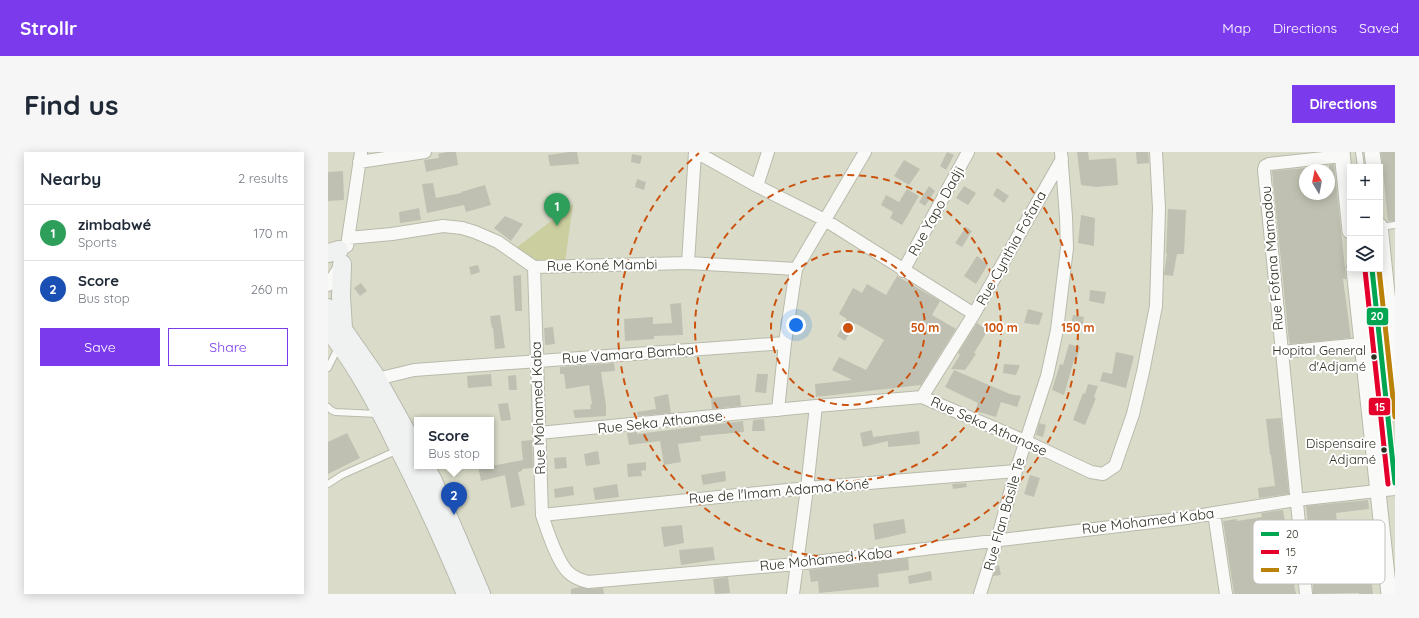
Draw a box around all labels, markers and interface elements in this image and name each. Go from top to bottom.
text: Strollr [20,16,77,40]
text: Map [1222,19,1251,37]
text: Directions [1273,19,1337,37]
text: Saved [1359,19,1399,37]
button: Directions [1292,85,1395,123]
text: Find us [24,87,118,122]
street label: Rue Yapo Dadji [904,163,968,259]
north arrow [1299,164,1335,200]
map controls [1347,164,1383,272]
button: + [1347,164,1383,200]
text: Nearby [40,168,101,189]
text: 2 results [238,170,288,186]
street label: Rue Fofana Mamadou [1257,185,1287,331]
street label: Rue Cynthia Fofana [972,187,1050,309]
pin: 1 [544,193,570,226]
button: − [1347,200,1383,236]
text: zimbabwé [78,215,151,234]
text: 1 [50,225,56,241]
text: 170 m [253,225,288,241]
text: Sports [78,234,117,250]
button: layers [1347,236,1383,272]
street label: Rue Koné Mambi [547,255,657,275]
text: Score [78,271,119,290]
text: 2 [49,281,57,297]
text: 260 m [251,281,288,297]
text: Bus stop [78,290,130,306]
line badge: 20 [1366,307,1389,326]
text: 20 [1370,309,1384,323]
your location [786,315,806,335]
text: 50 m [911,320,939,335]
text: 100 m [984,320,1018,335]
text: 150 m [1061,320,1095,335]
centre of rings [841,321,855,335]
button: Save [40,328,160,366]
button: Share [168,328,288,366]
street label: Rue Vamara Bamba [561,340,695,368]
street label: Rue Mohamed Kaba [527,341,549,475]
place label: Hopital General d'Adjamé [1272,342,1366,374]
marker: Hopital General d'Adjamé [1369,352,1379,362]
street label: Rue Seka Athanase [928,392,1050,460]
line badge: 15 [1368,397,1391,416]
text: 15 [1375,400,1385,414]
street label: Rue Seka Athanase [597,406,724,438]
popup [414,417,494,469]
text: Score [428,426,469,445]
place label: Dispensaire Adjamé [1306,435,1376,467]
text: Bus stop [428,445,480,461]
marker: Dispensaire Adjamé [1379,445,1389,455]
street label: Rue Flan Basile Te [979,455,1029,573]
street label: Rue de l'Imam Adama Koné [688,474,870,508]
pin: 2 [441,482,467,515]
street label: Rue Mohamed Kaba [1081,504,1215,538]
legend [1253,520,1385,584]
text: 20 [1286,527,1299,541]
street label: Rue Mohamed Kaba [759,543,893,575]
text: 15 [1286,545,1296,559]
text: 37 [1286,563,1298,577]

